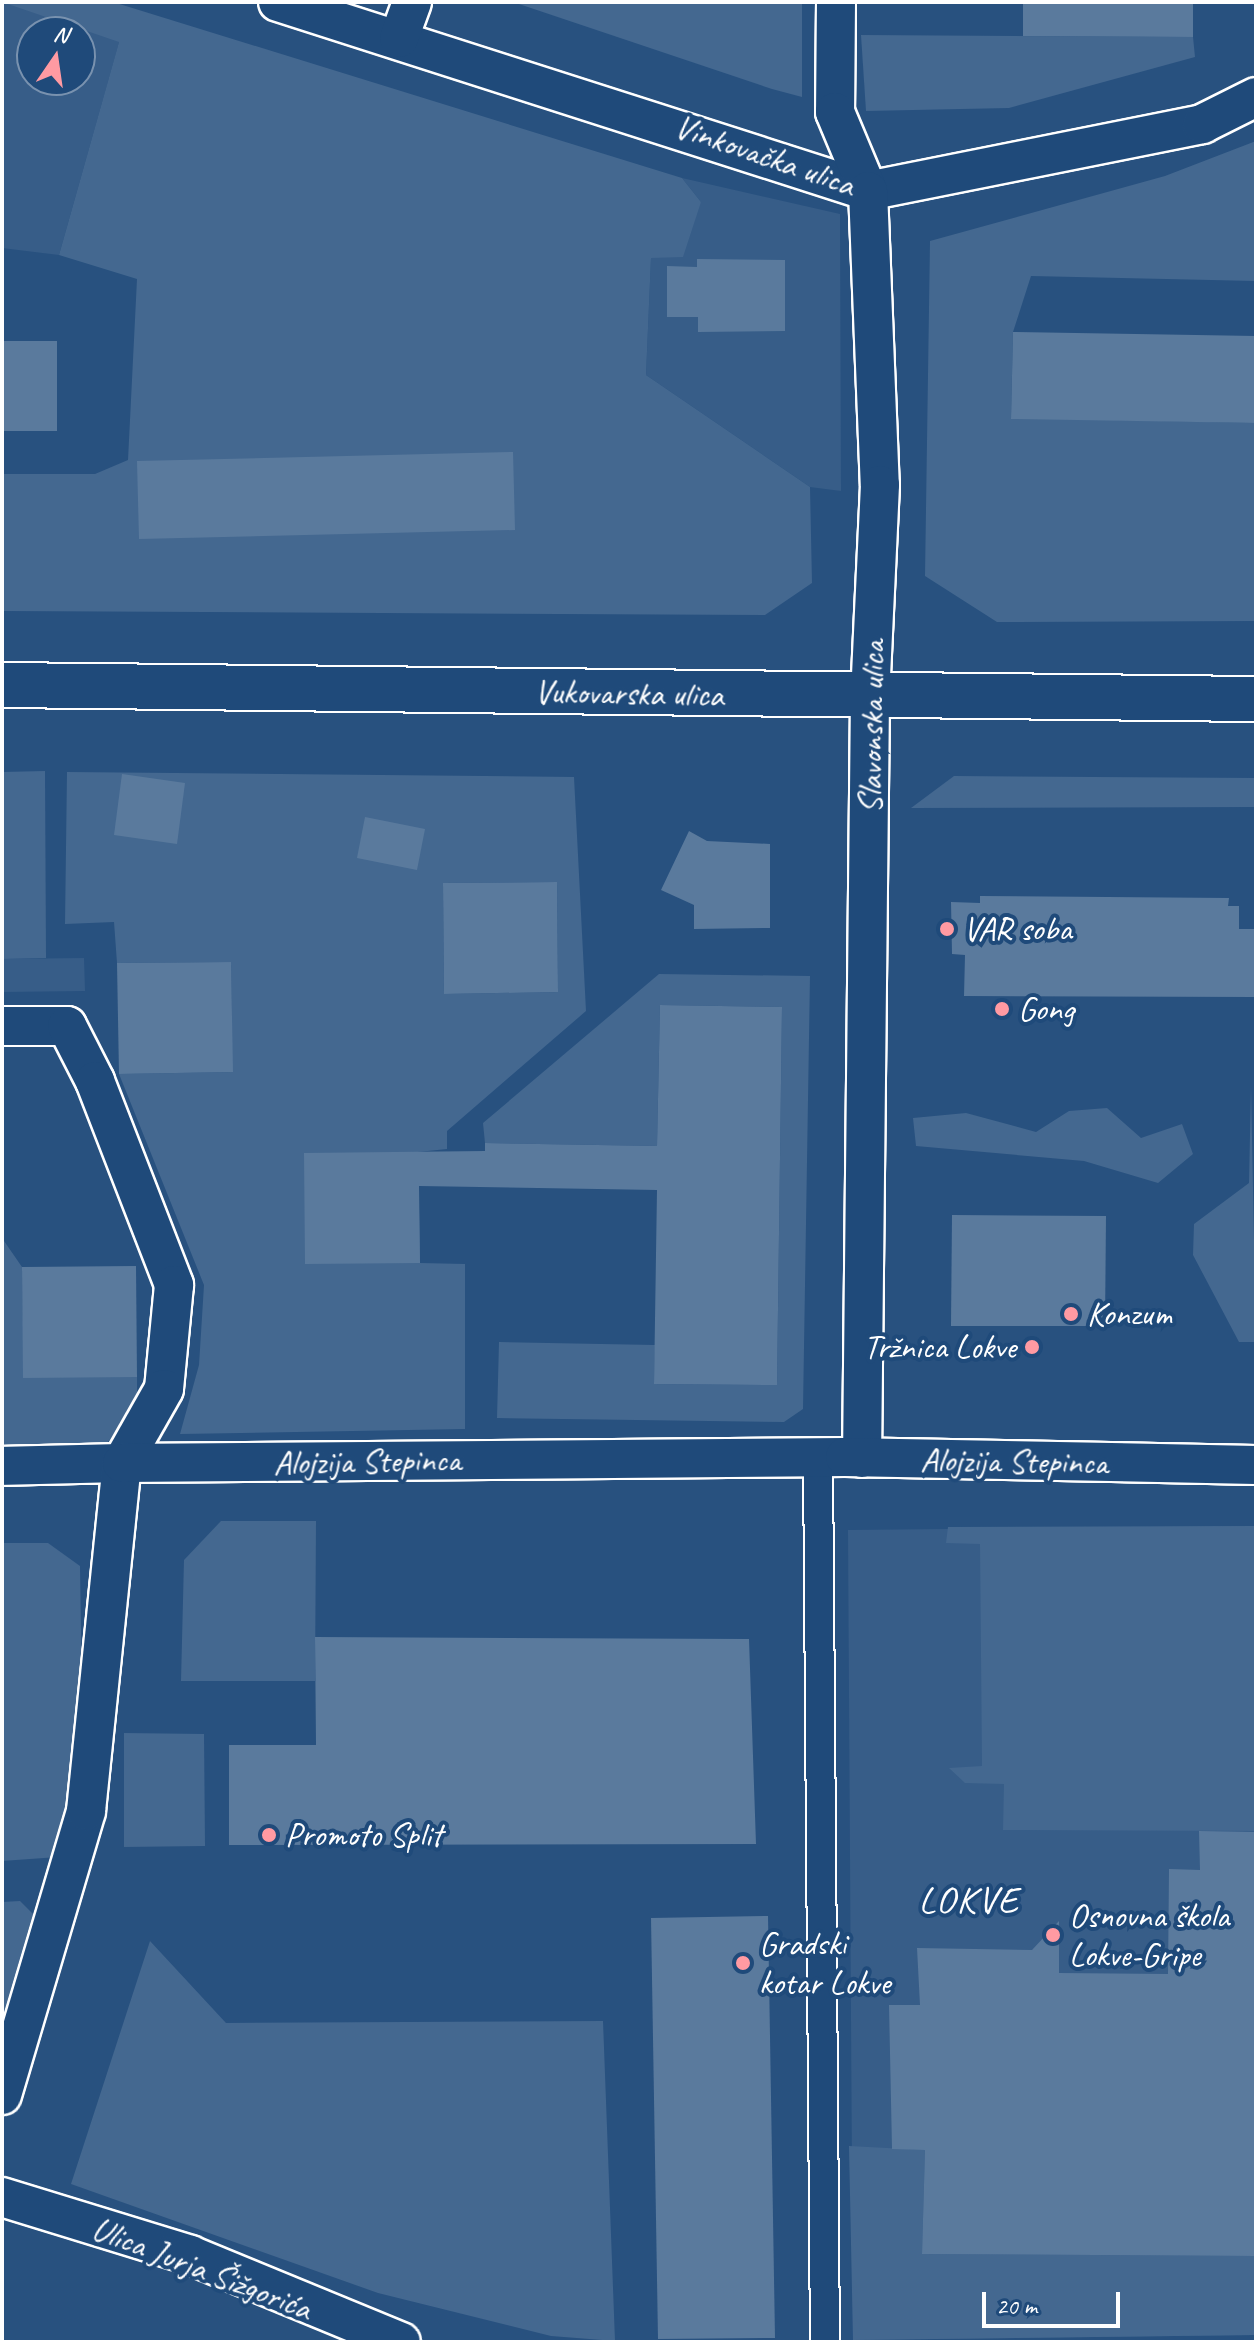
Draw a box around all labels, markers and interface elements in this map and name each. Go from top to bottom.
north arrow [16,16,96,96]
text: N [51,19,71,50]
street label: Vinkovačka ulica [670,105,860,205]
street label: Slavonska ulica [849,640,893,814]
street label: Vukovarska ulica [534,671,724,715]
place label: VAR soba [963,909,1072,949]
marker: VAR soba [938,920,956,938]
place label: Gong [1018,989,1074,1029]
marker: Gong [993,1000,1011,1018]
place label: Konzum [1087,1294,1172,1334]
marker: Konzum [1062,1305,1080,1323]
place label: Tržnica Lokve [864,1327,1016,1367]
marker: Tržnica Lokve [1023,1338,1041,1356]
street label: Alojzija Stepinca [273,1439,461,1483]
street label: Alojzija Stepinca [920,1439,1108,1483]
place label: Promoto Split [285,1815,442,1855]
marker: Promoto Split [260,1826,278,1844]
district label: LOKVE [918,1877,1020,1923]
place label: Osnovna škola Lokve-Gripe [1069,1895,1229,1974]
place label: Gradski kotar Lokve [759,1923,890,2002]
marker: Osnovna škola Lokve-Gripe [1044,1926,1062,1944]
marker: Gradski kotar Lokve [734,1954,752,1972]
street label: Ulica Jurja Šižgorića [87,2208,317,2328]
scale bar [986,2276,1124,2326]
text: 20 m [996,2291,1037,2321]

